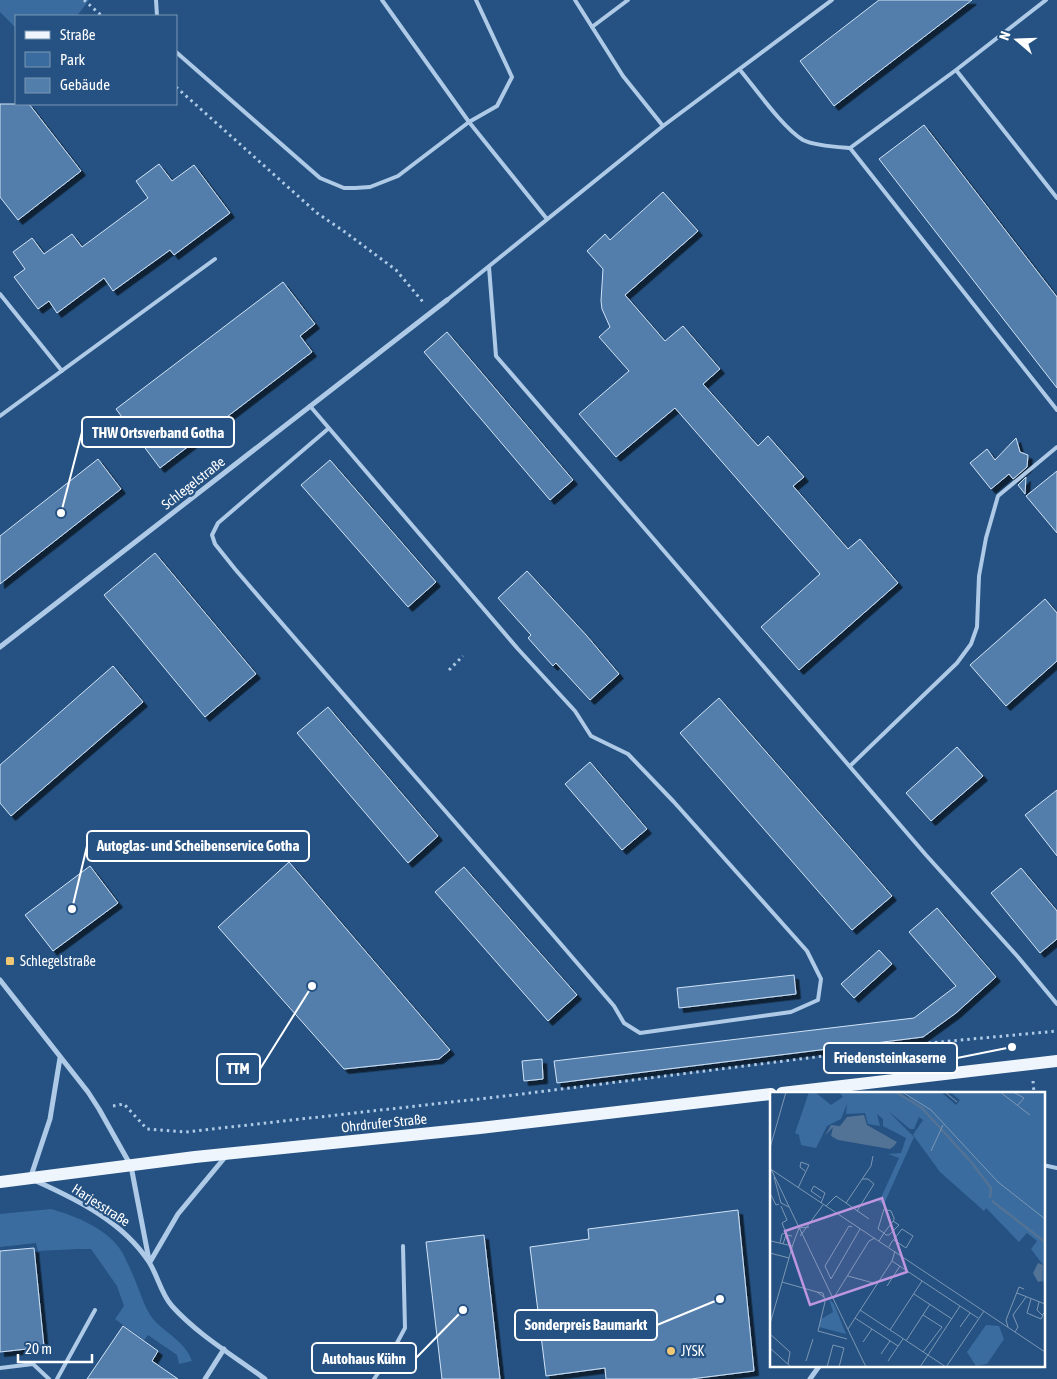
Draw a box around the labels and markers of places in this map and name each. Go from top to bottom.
callout: THW Ortsverband Gotha [82,417,234,447]
callout: Autoglas- und Scheibenservice Gotha [87,831,309,861]
place label: Schlegelstraße [20,953,96,969]
marker: Schlegelstraße [4,955,16,967]
callout: Friedensteinkaserne [824,1043,957,1073]
callout: TTM [217,1054,260,1084]
callout: Sonderpreis Baumarkt [515,1310,657,1340]
callout: Autohaus Kühn [312,1343,416,1373]
place label: JYSK [681,1343,705,1359]
marker: JYSK [665,1345,677,1357]

